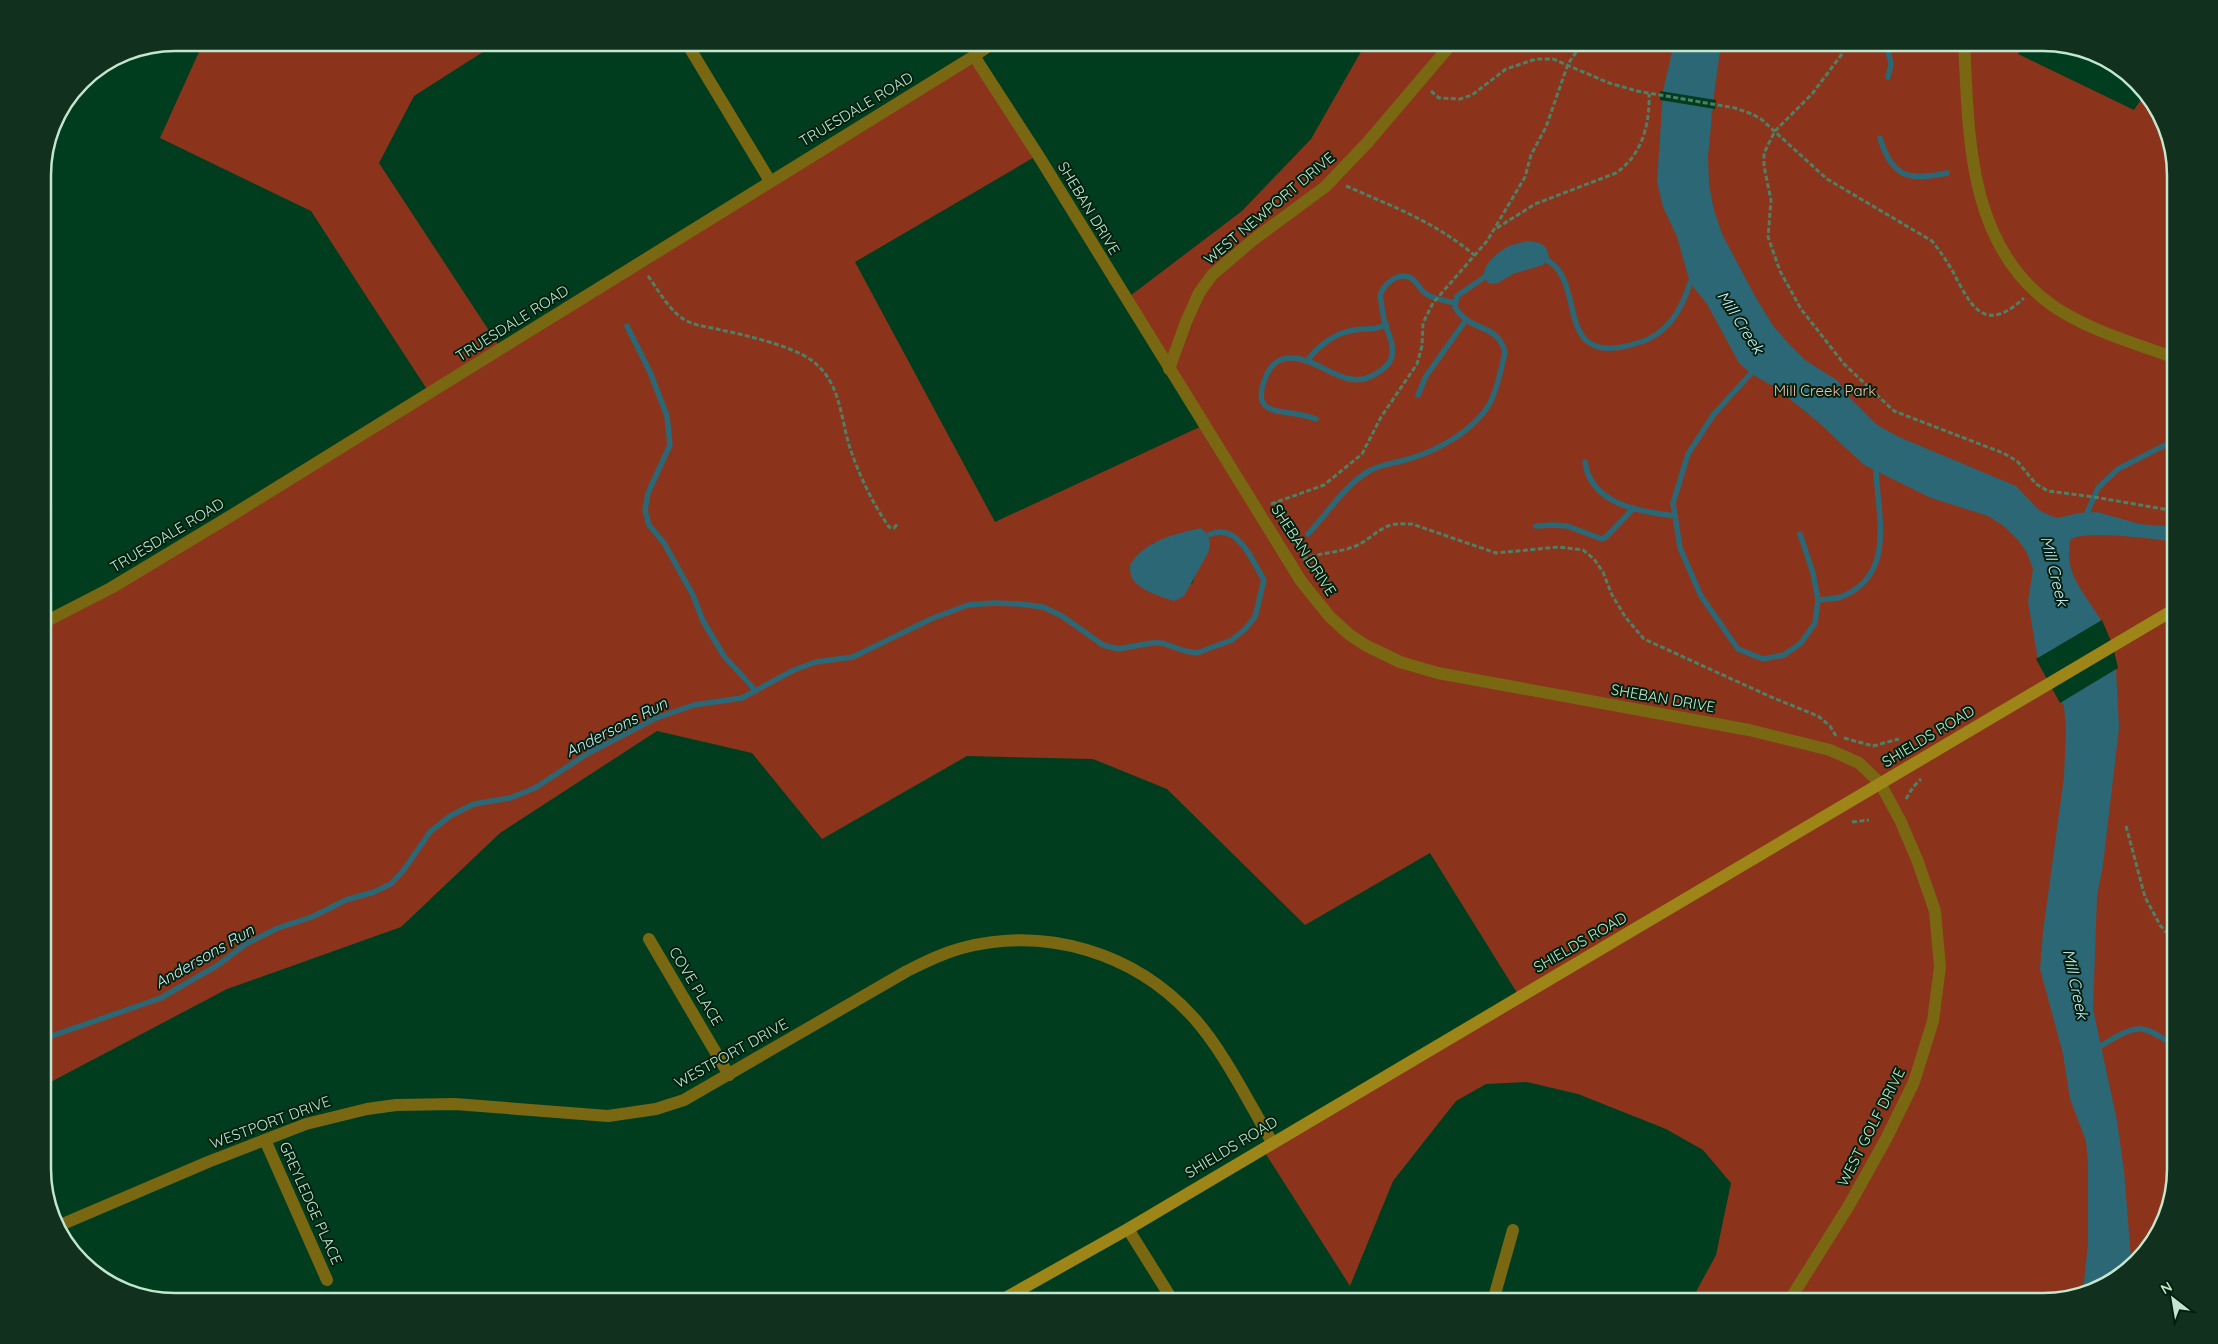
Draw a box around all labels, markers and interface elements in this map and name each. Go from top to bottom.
street label: TRUESDALE ROAD [796,67,917,150]
street label: WEST NEWPORT DRIVE [1200,148,1338,268]
street label: SHEBAN DRIVE [1054,158,1124,258]
street label: TRUESDALE ROAD [452,281,572,365]
water label: Mill Creek [1713,287,1770,359]
park label: Mill Creek Park [1774,381,1876,400]
street label: TRUESDALE ROAD [107,493,228,576]
street label: SHEBAN DRIVE [1267,501,1341,599]
water label: Mill Creek [2037,534,2074,609]
street label: SHEBAN DRIVE [1609,679,1717,717]
water label: Andersons Run [562,692,671,761]
street label: SHIELDS ROAD [1878,701,1978,771]
street label: SHIELDS ROAD [1530,908,1630,976]
water label: Andersons Run [151,919,258,993]
street label: COVE PLACE [665,943,727,1029]
water label: Mill Creek [2059,947,2093,1022]
street label: WESTPORT DRIVE [671,1014,791,1092]
street label: WEST GOLF DRIVE [1833,1065,1909,1189]
street label: WESTPORT DRIVE [207,1091,333,1153]
street label: SHIELDS ROAD [1181,1112,1281,1182]
street label: GREYLEDGE PLACE [275,1139,347,1267]
north arrow [2148,1274,2198,1324]
text: N [2157,1277,2175,1298]

